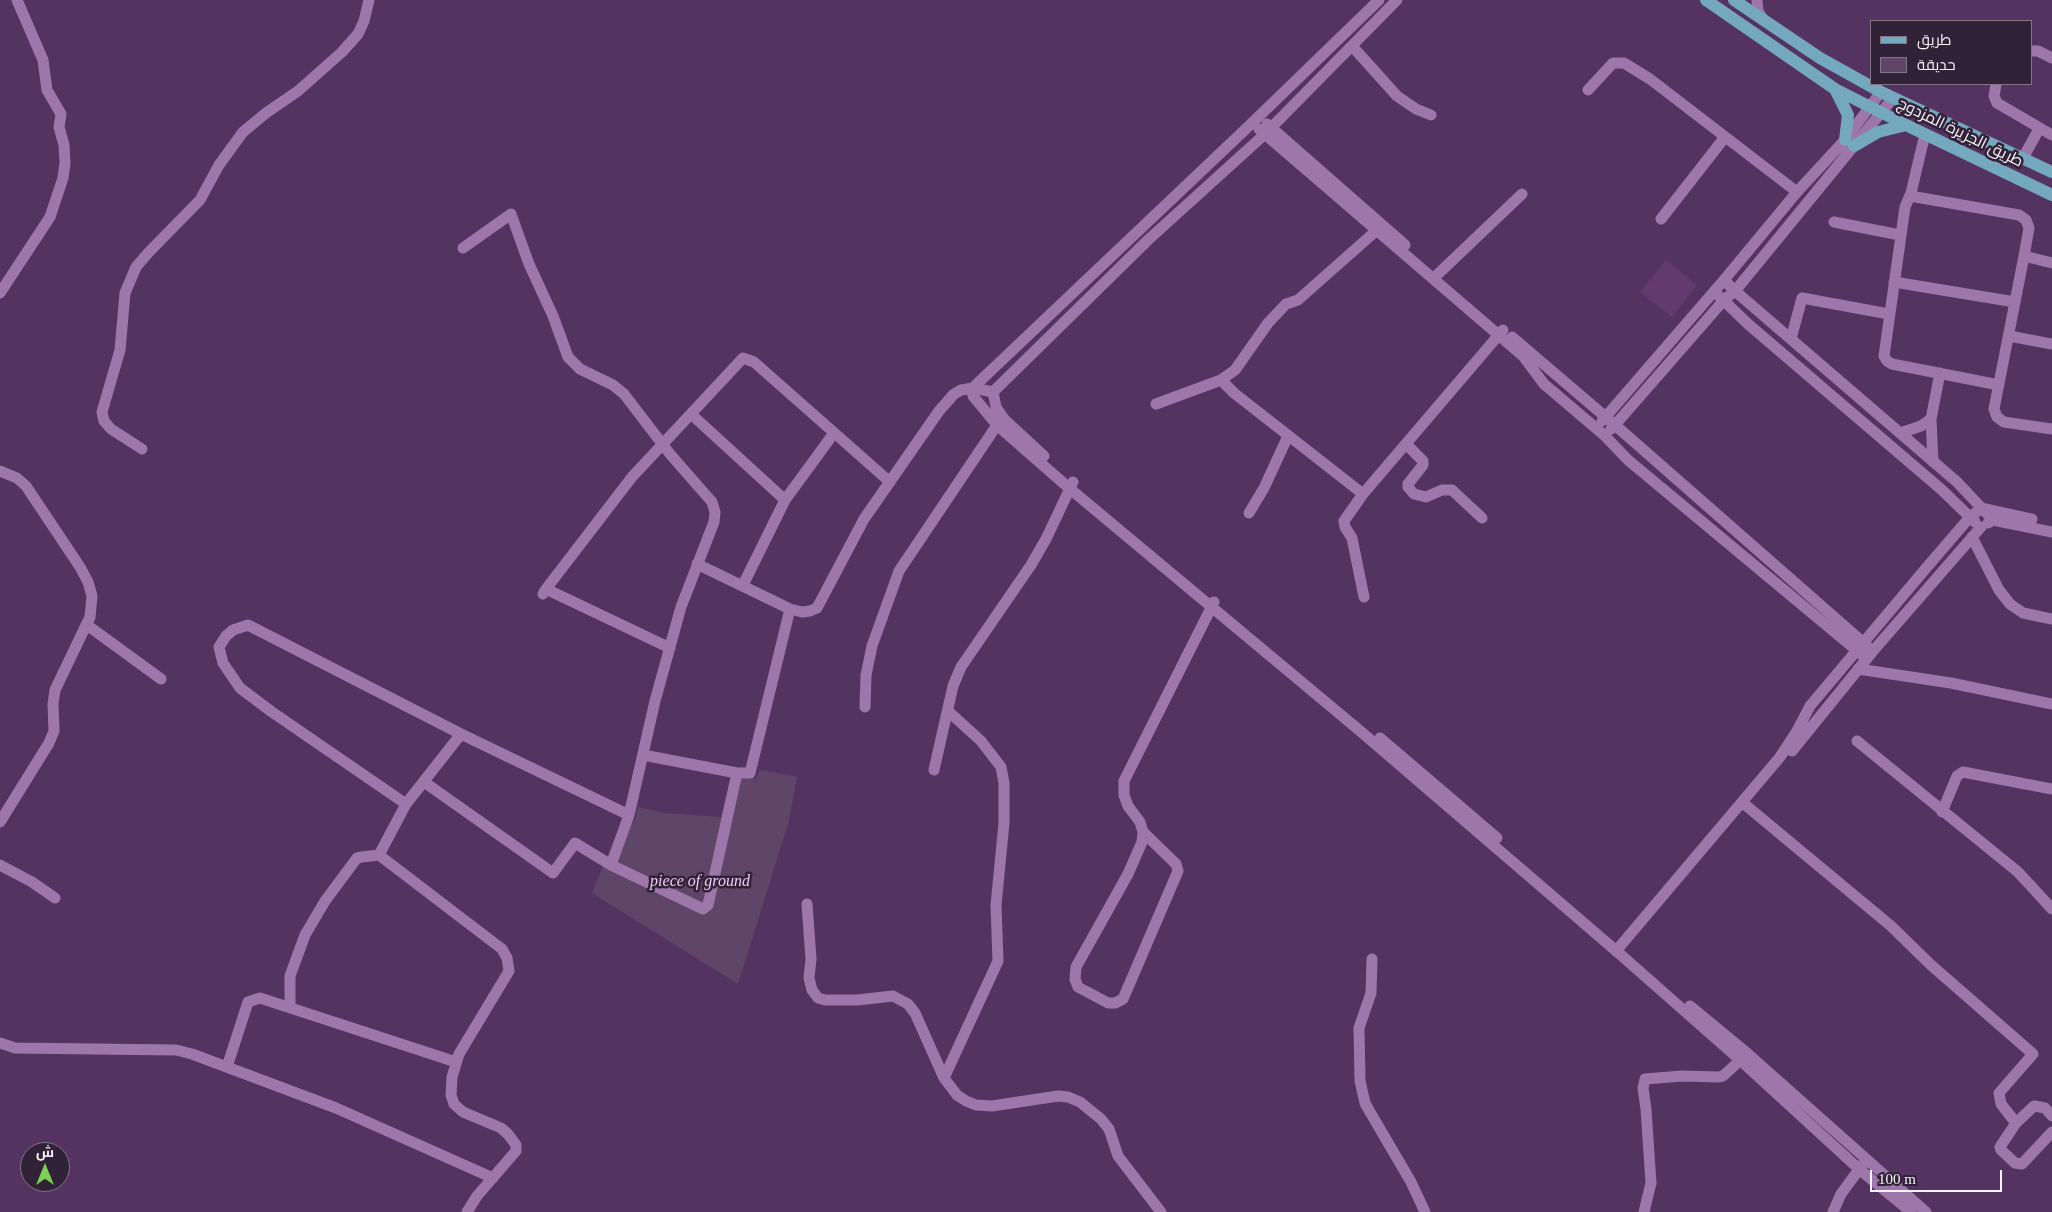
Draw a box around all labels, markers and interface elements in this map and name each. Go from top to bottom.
legend [1870,20,2032,85]
text: طريق [1917,32,1951,48]
text: حديقة [1917,57,1956,73]
street label: طريق الجزيرة المزدوج [1894,94,2026,172]
park label: piece of ground [650,872,750,892]
north arrow [20,1142,70,1192]
text: ش [36,1145,54,1160]
scale bar [1872,1160,2004,1192]
text: 100 m [1878,1171,1916,1187]

